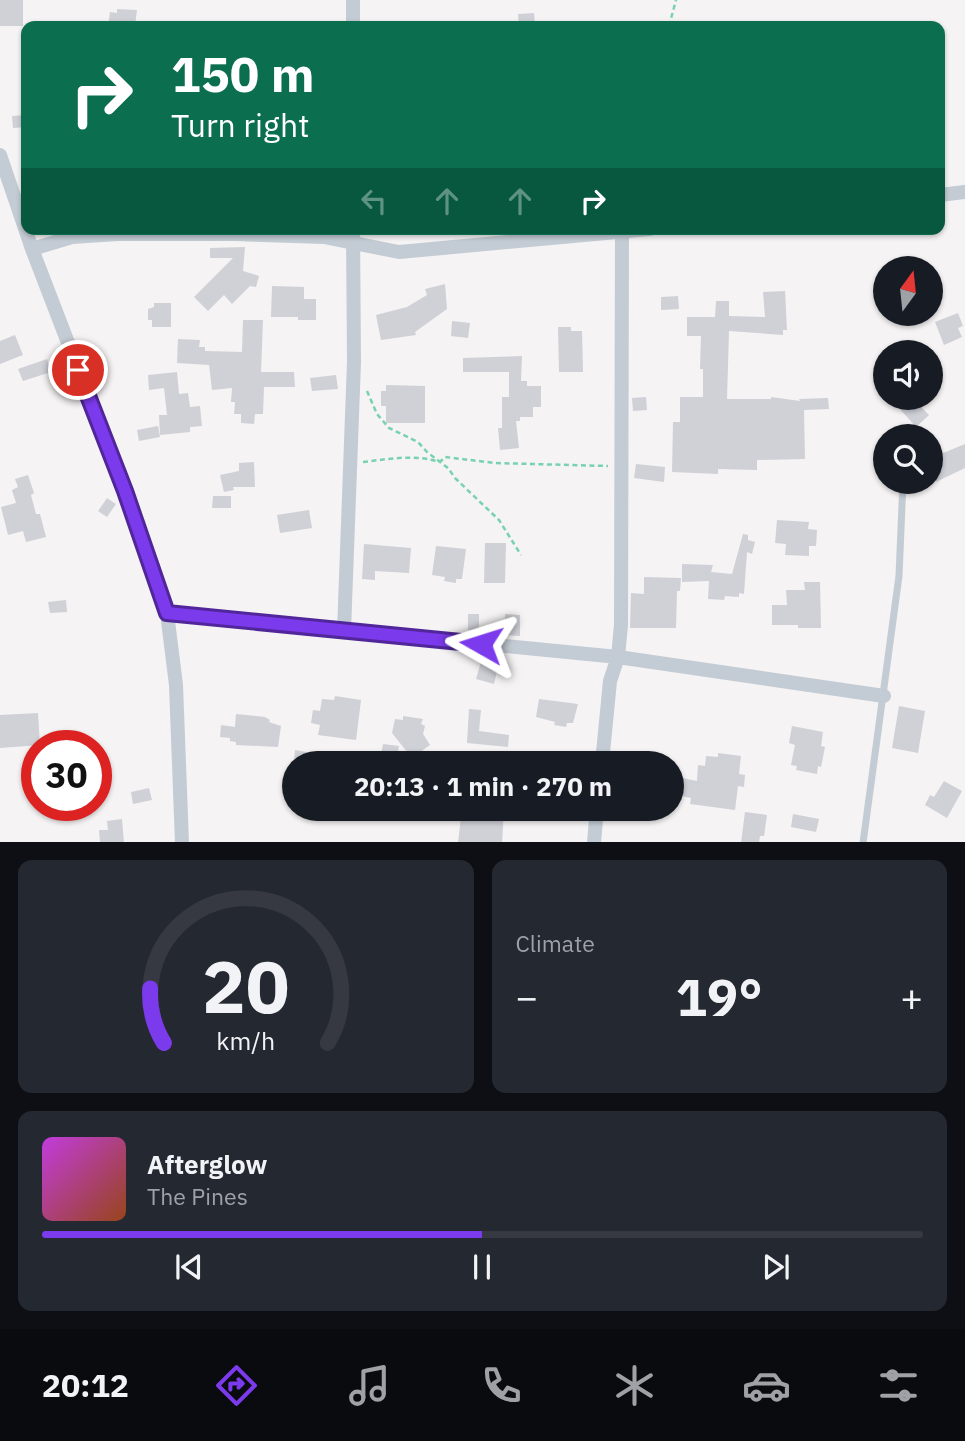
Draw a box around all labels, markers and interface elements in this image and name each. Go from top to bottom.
text: 150 m [171,42,315,105]
icon: right [56,49,147,140]
text: Turn right [171,104,309,146]
icon: left [355,182,393,220]
icon: ahead [428,182,466,220]
icon: ahead [501,182,539,220]
icon: right [574,182,612,220]
north arrow [873,256,943,326]
map controls [873,256,943,494]
pin [48,340,108,400]
button: sound [873,340,943,410]
icon: arrive [59,351,97,389]
button: search [873,424,943,494]
position arrow [444,607,518,681]
speed limit sign: 30 [21,730,112,821]
text: 20:13 · 1 min · 270 m [354,769,612,803]
text: Climate [516,928,595,958]
text: 20 [202,938,289,1033]
text: 19° [676,963,763,1030]
text: − [516,972,538,1021]
text: + [900,972,923,1021]
text: km/h [216,1023,275,1056]
text: Afterglow [147,1147,267,1181]
text: The Pines [147,1181,248,1211]
icon: previous [170,1248,208,1286]
icon: pause [463,1248,501,1286]
icon: next [757,1248,795,1286]
icon: directions [212,1361,261,1410]
icon: music [345,1361,394,1410]
icon: phone [477,1361,526,1410]
icon: climate [610,1361,659,1410]
icon: car [742,1361,791,1410]
icon: filters [874,1361,923,1410]
text: 20:12 [42,1364,129,1406]

